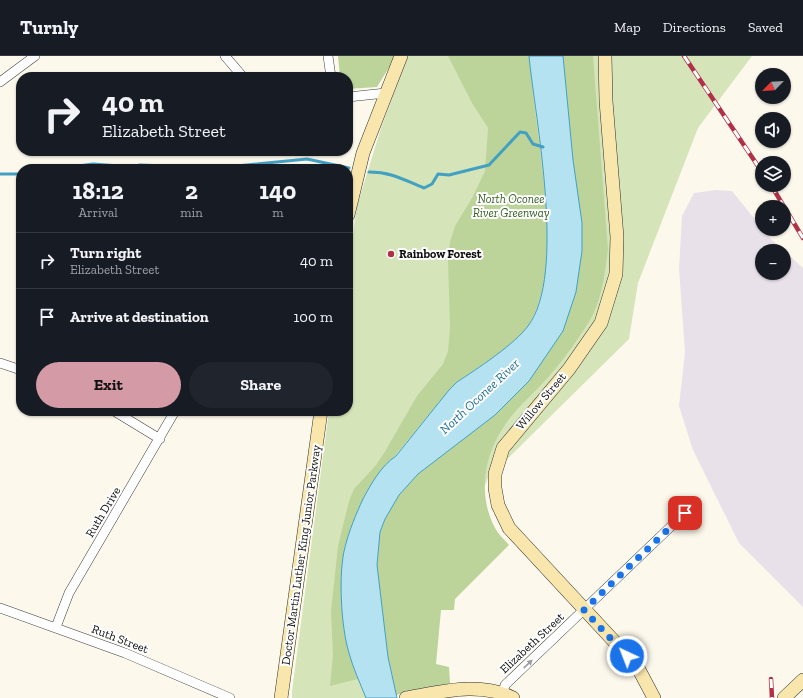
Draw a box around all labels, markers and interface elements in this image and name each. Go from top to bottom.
text: Turnly [20,16,78,39]
text: Map [614,19,641,36]
text: Directions [663,19,726,36]
text: Saved [748,19,783,36]
north arrow [755,68,791,104]
map controls [755,68,791,280]
text: 40 m [102,86,164,119]
icon: right [36,88,88,140]
button: sound [755,112,791,148]
text: Elizabeth Street [102,120,226,142]
button: layers [755,156,791,192]
text: 18:12 [73,176,124,205]
text: 2 [185,176,198,205]
text: 140 [259,176,296,205]
park label: North Oconee River Greenway [473,192,550,220]
button: + [755,200,791,236]
text: Arrival [79,205,118,220]
text: min [180,205,203,220]
text: m [272,205,283,220]
text: Turn right [70,244,141,262]
button: − [755,244,791,280]
place label: Rainbow Forest [399,247,482,261]
marker: Rainbow Forest [386,249,396,259]
icon: right [36,250,58,272]
text: 40 m [300,252,333,270]
text: Elizabeth Street [70,262,159,277]
icon: arrive [36,306,58,328]
text: Arrive at destination [70,308,209,326]
text: 100 m [294,308,333,326]
water label: North Oconee River [437,355,522,437]
button: Exit [36,362,181,408]
button: Share [189,362,333,408]
street label: Willow Street [513,369,569,432]
street label: Doctor Martin Luther King Junior Parkway [279,443,324,666]
street label: Ruth Drive [83,484,124,540]
pin [668,496,702,530]
icon: arrive [674,502,696,524]
street label: Elizabeth Street [497,609,567,676]
street label: Ruth Street [90,622,151,656]
position arrow [606,635,648,677]
one-way arrow [523,659,533,669]

